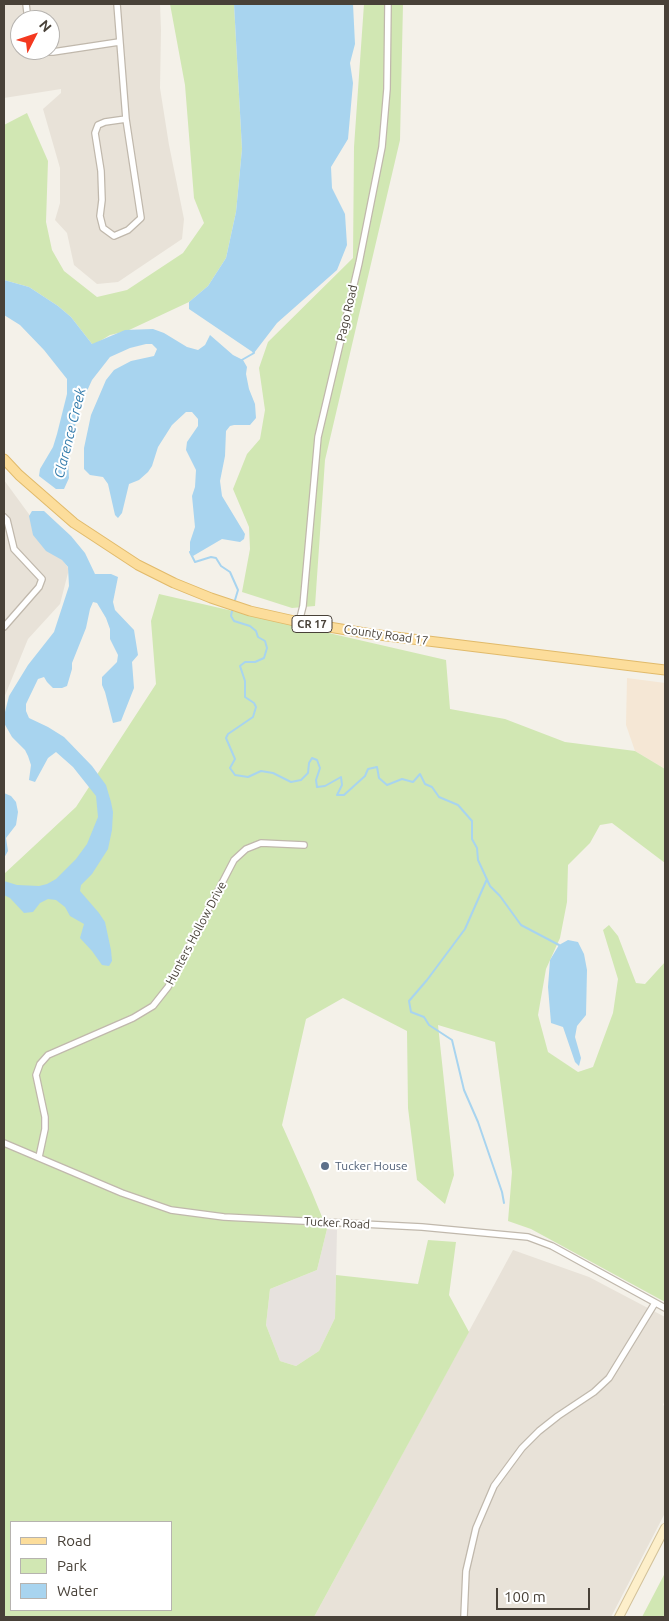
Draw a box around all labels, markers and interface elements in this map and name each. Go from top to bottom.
north arrow [10,10,60,60]
text: N [36,17,55,35]
street label: Pago Road [334,283,360,343]
water label: Clarence Creek [51,386,89,480]
road number: CR 17 [292,616,332,632]
street label: County Road 17 [343,622,429,648]
street label: Hunters Hollow Drive [163,879,229,987]
place label: Tucker House [335,1159,408,1173]
marker: Tucker House [319,1160,331,1172]
street label: Tucker Road [304,1214,370,1232]
legend [10,1521,172,1611]
text: Road [57,1532,92,1549]
text: Park [57,1557,87,1574]
scale bar [499,1578,593,1610]
text: Water [57,1582,98,1599]
text: 100 m [504,1588,546,1605]

